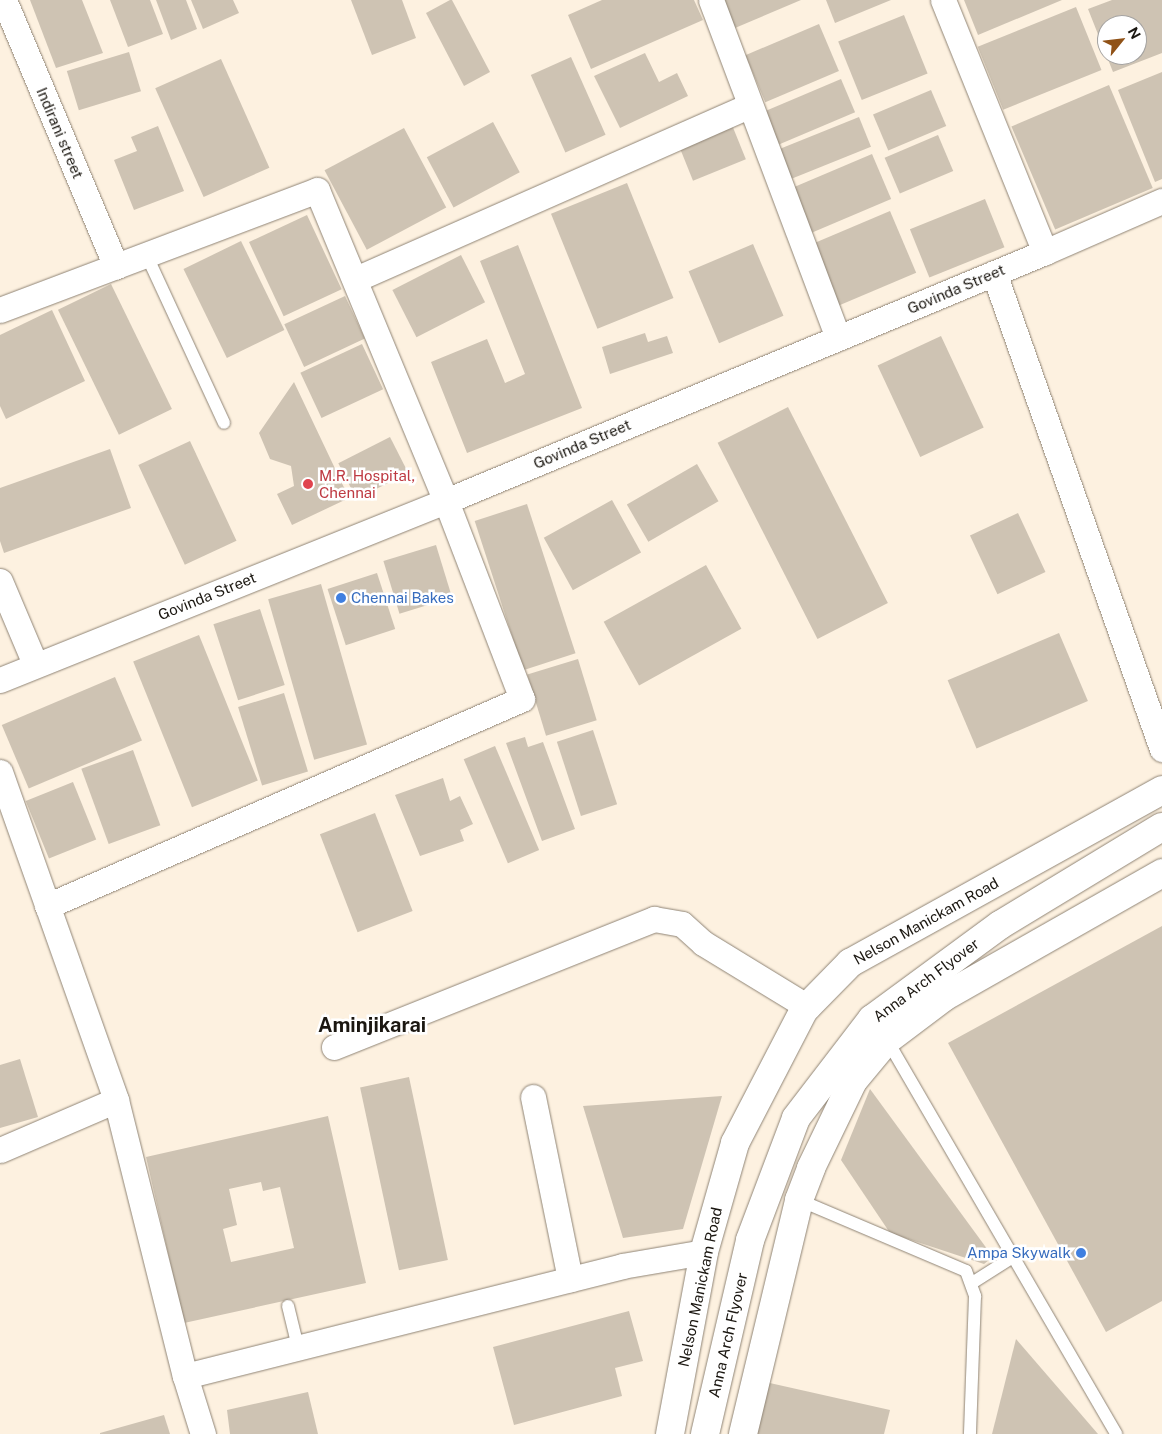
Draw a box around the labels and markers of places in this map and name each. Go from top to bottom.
place label: M.R. Hospital, Chennai [319,466,415,501]
marker: M.R. Hospital, Chennai [301,477,315,491]
place label: Chennai Bakes [351,589,454,607]
marker: Chennai Bakes [335,592,347,604]
place label: Ampa Skywalk [967,1244,1071,1262]
marker: Ampa Skywalk [1075,1247,1087,1259]

